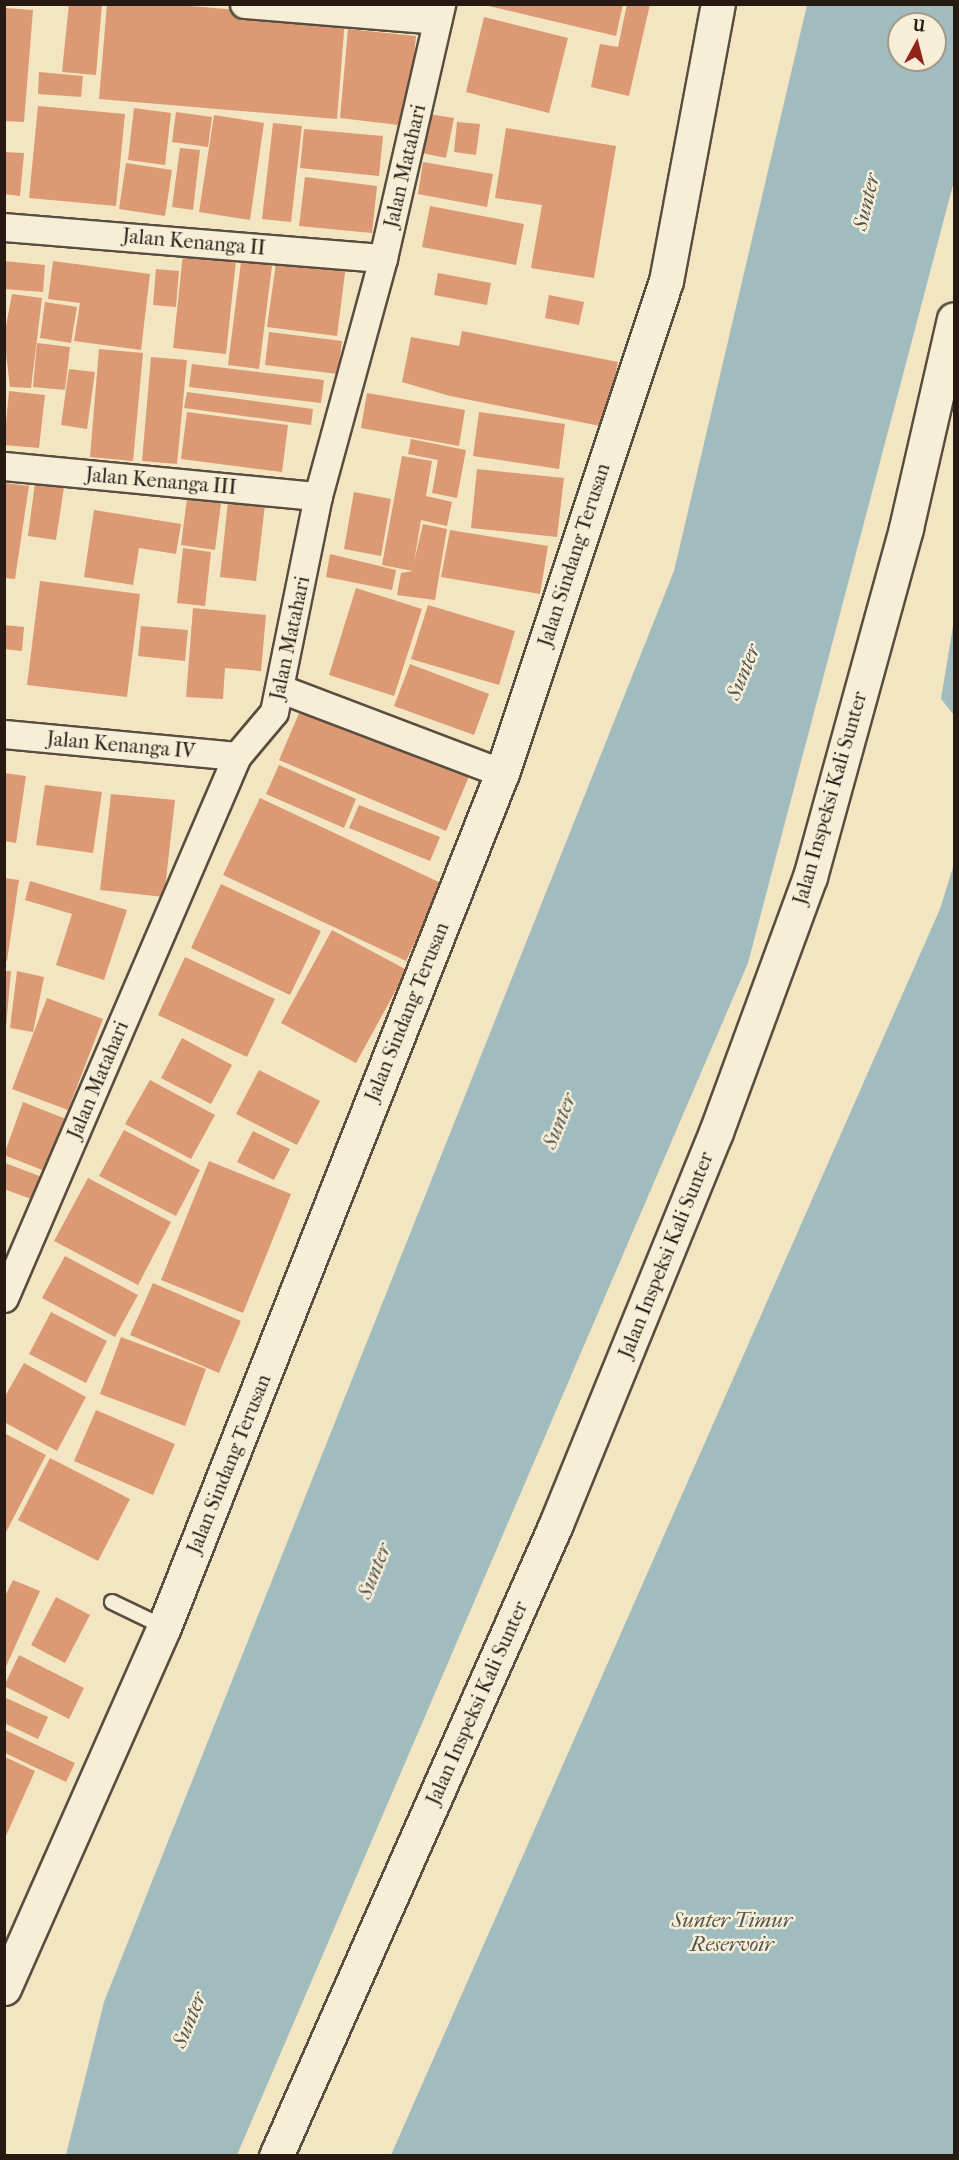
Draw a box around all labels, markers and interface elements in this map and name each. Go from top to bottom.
north arrow [887,12,947,72]
text: U [912,15,926,36]
street label: Jalan Matahari [379,102,431,230]
water label: Sunter [847,171,885,233]
street label: Jalan Kenanga II [122,224,266,260]
street label: Jalan Sindang Terusan [533,460,615,650]
street label: Jalan Kenanga III [85,462,237,500]
street label: Jalan Matahari [265,574,315,702]
water label: Sunter [720,640,766,704]
street label: Jalan Inspeksi Kali Sunter [788,689,872,907]
street label: Jalan Kenanga IV [46,727,196,763]
street label: Jalan Sindang Terusan [360,919,454,1105]
street label: Jalan Matahari [62,1017,134,1143]
water label: Sunter [536,1089,582,1153]
street label: Jalan Inspeksi Kali Sunter [614,1148,718,1362]
street label: Jalan Sindang Terusan [182,1371,276,1557]
water label: Sunter [351,1539,397,1603]
street label: Jalan Inspeksi Kali Sunter [421,1597,533,1809]
water label: Sunter Timur Reservoir [672,1907,792,1957]
water label: Sunter [166,1988,212,2052]

